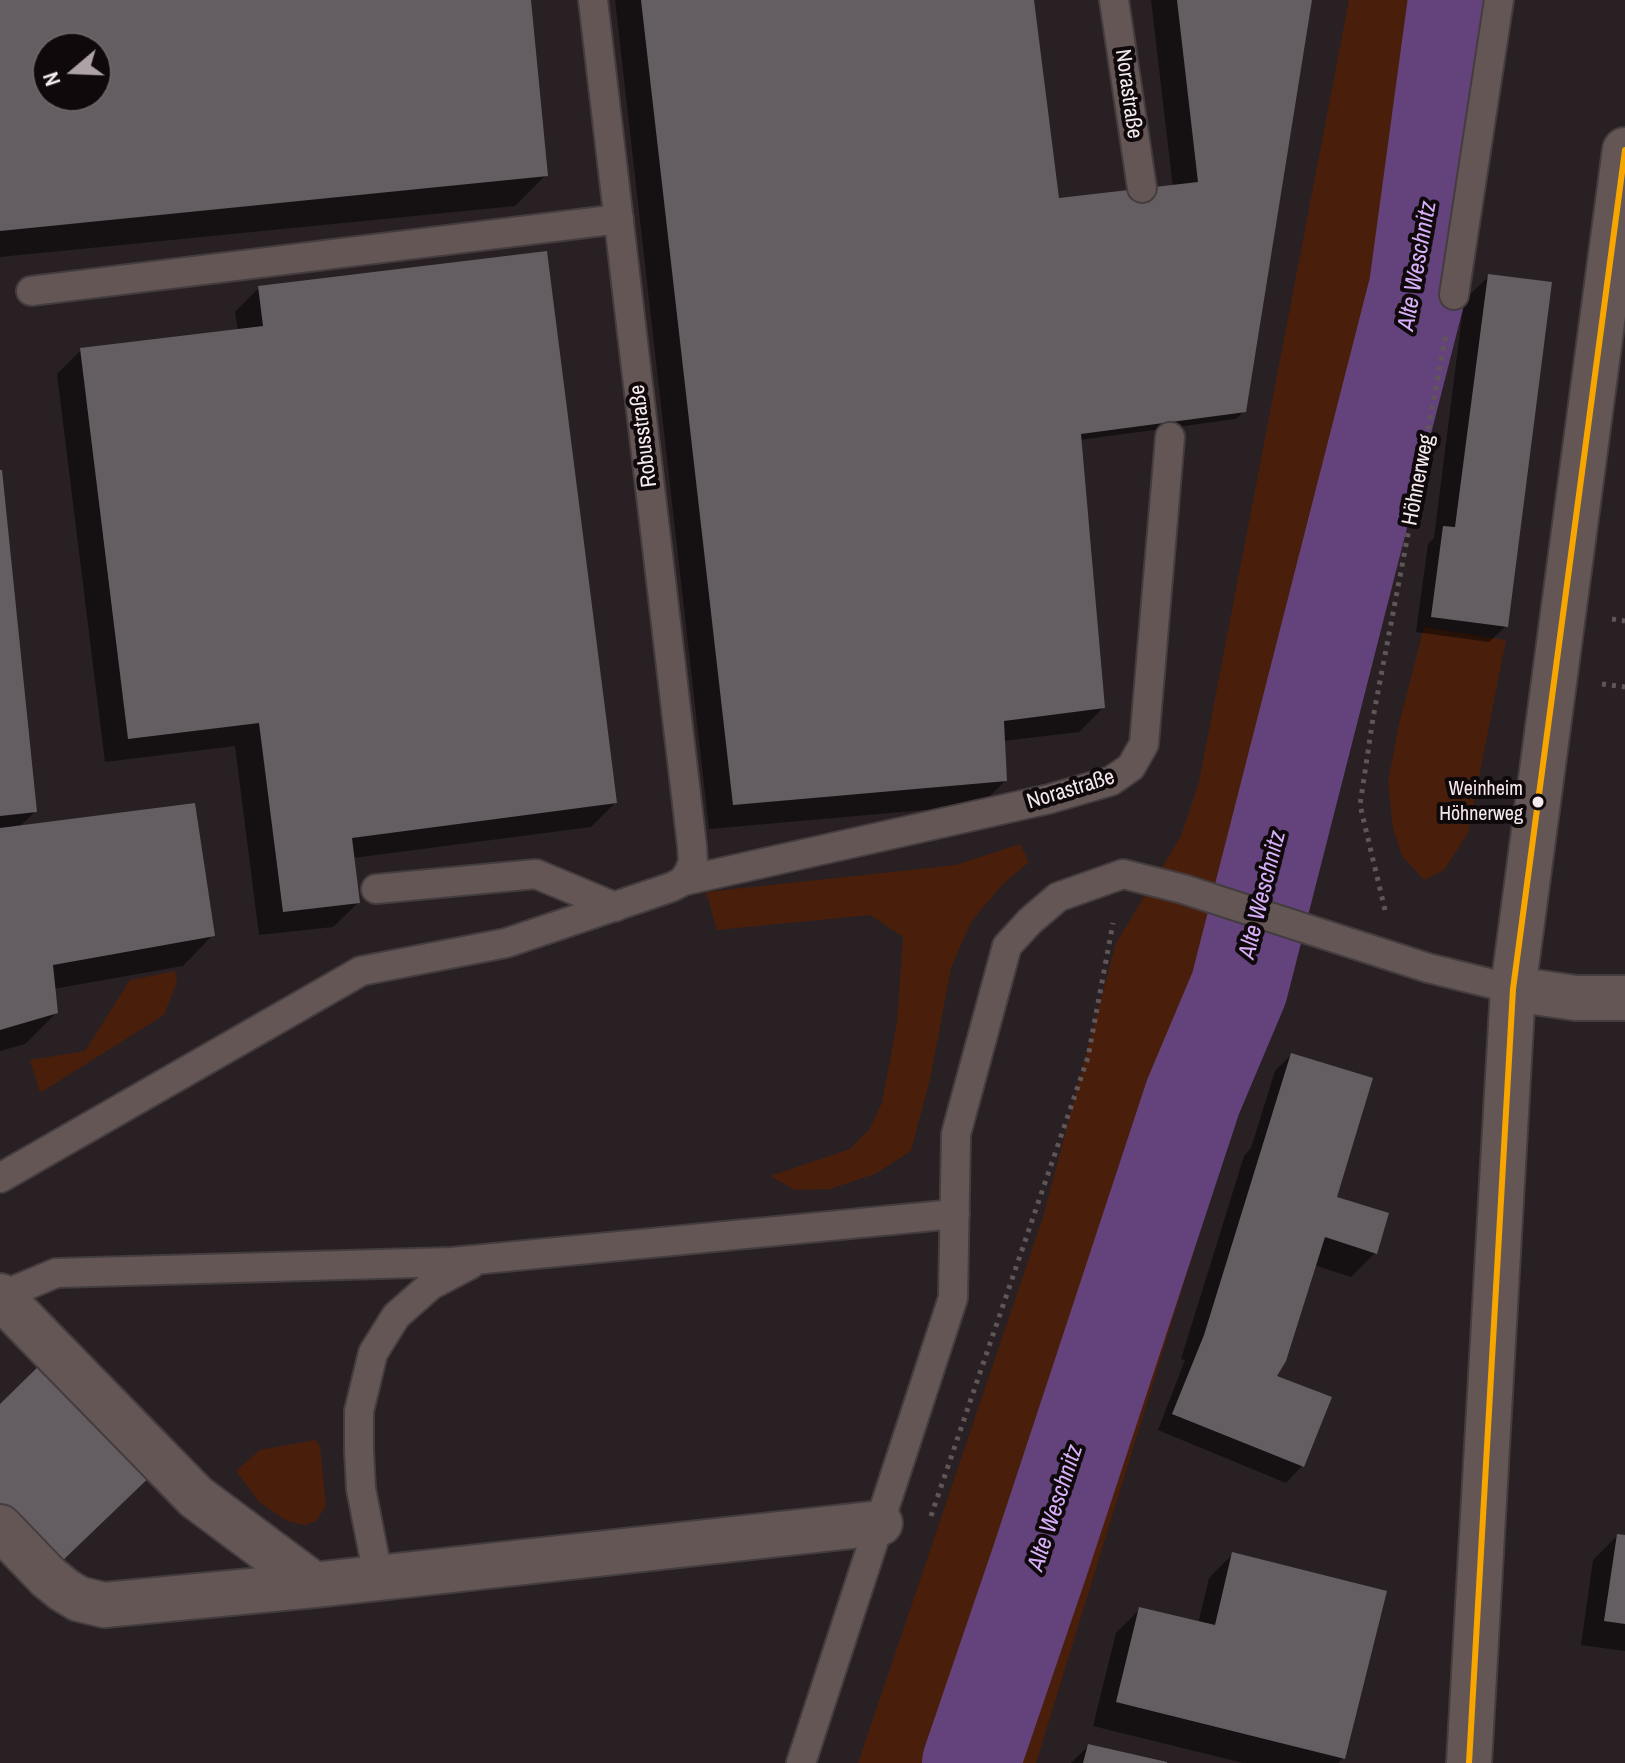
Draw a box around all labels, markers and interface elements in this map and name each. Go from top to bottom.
north arrow [32,32,112,112]
street label: Norastraße [1109,47,1147,141]
text: N [35,68,68,90]
water label: Alte Weschnitz [1392,199,1444,333]
street label: Robusstraße [625,383,663,489]
street label: Höhnerweg [1397,432,1441,528]
street label: Norastraße [1024,764,1118,816]
place label: Weinheim Höhnerweg [1439,778,1523,825]
marker: Weinheim Höhnerweg [1530,794,1546,810]
water label: Alte Weschnitz [1233,828,1293,962]
water label: Alte Weschnitz [1022,1441,1090,1575]

